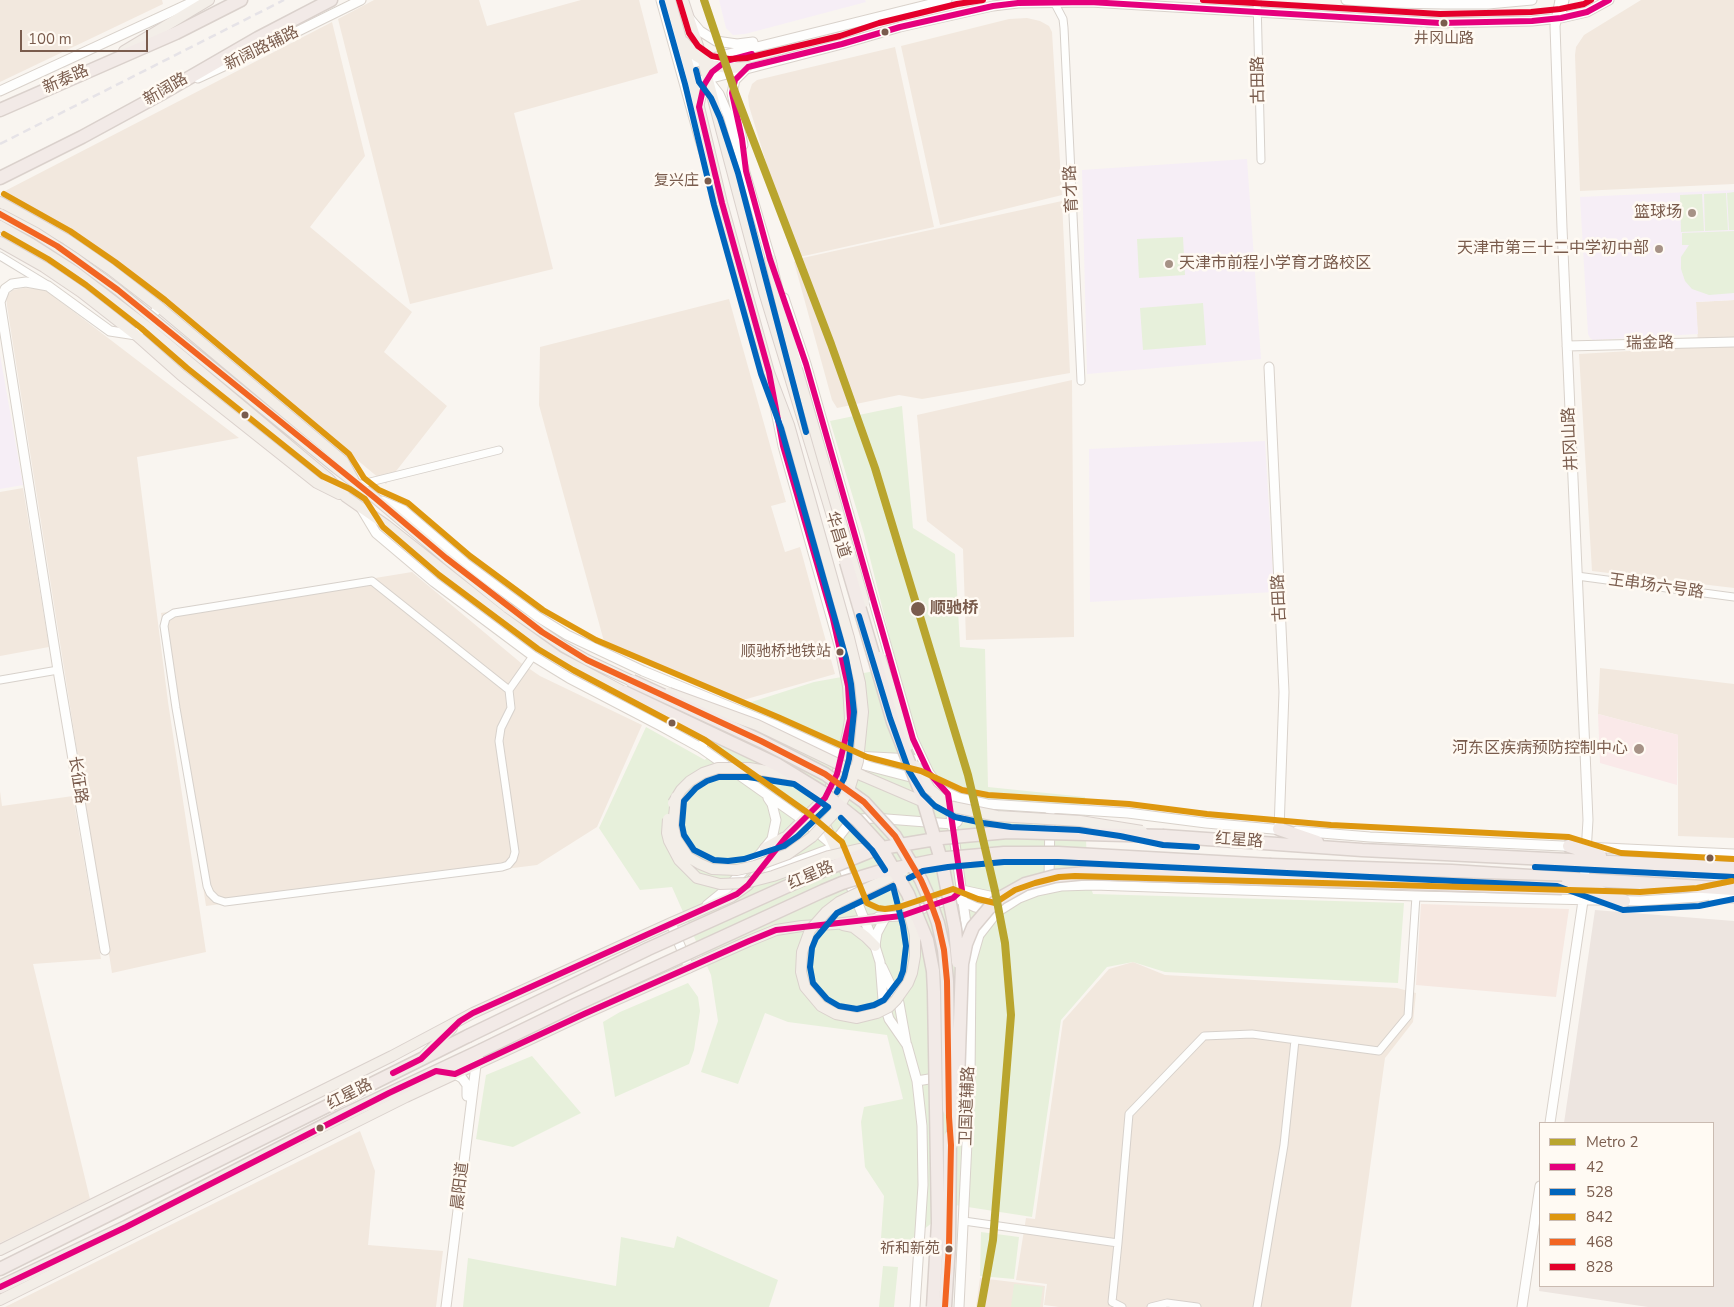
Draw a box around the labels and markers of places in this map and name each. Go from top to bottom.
marker: 井冈山路 [1439,18,1449,28]
unlabelled marker [880,27,890,37]
place label: 井冈山路 [1414,30,1474,48]
place label: 复兴庄 [654,172,699,190]
marker: 复兴庄 [703,176,713,186]
place label: 篮球场 [1634,203,1682,223]
marker: 篮球场 [1686,207,1698,219]
place label: 天津市第三十二中学初中部 [1457,239,1649,259]
marker: 天津市第三十二中学初中部 [1653,243,1665,255]
place label: 天津市前程小学育才路校区 [1179,254,1371,274]
marker: 天津市前程小学育才路校区 [1163,258,1175,270]
unlabelled marker [240,410,250,420]
place label: 顺驰桥 [930,599,978,619]
marker: 顺驰桥 [909,600,927,618]
place label: 顺驰桥地铁站 [741,643,831,661]
marker: 顺驰桥地铁站 [835,647,845,657]
unlabelled marker [667,718,677,728]
place label: 河东区疾病预防控制中心 [1452,739,1628,759]
marker: 河东区疾病预防控制中心 [1632,742,1646,756]
unlabelled marker [1705,853,1715,863]
unlabelled marker [315,1123,325,1133]
place label: 祈和新苑 [880,1240,940,1258]
marker: 祈和新苑 [944,1244,954,1254]

